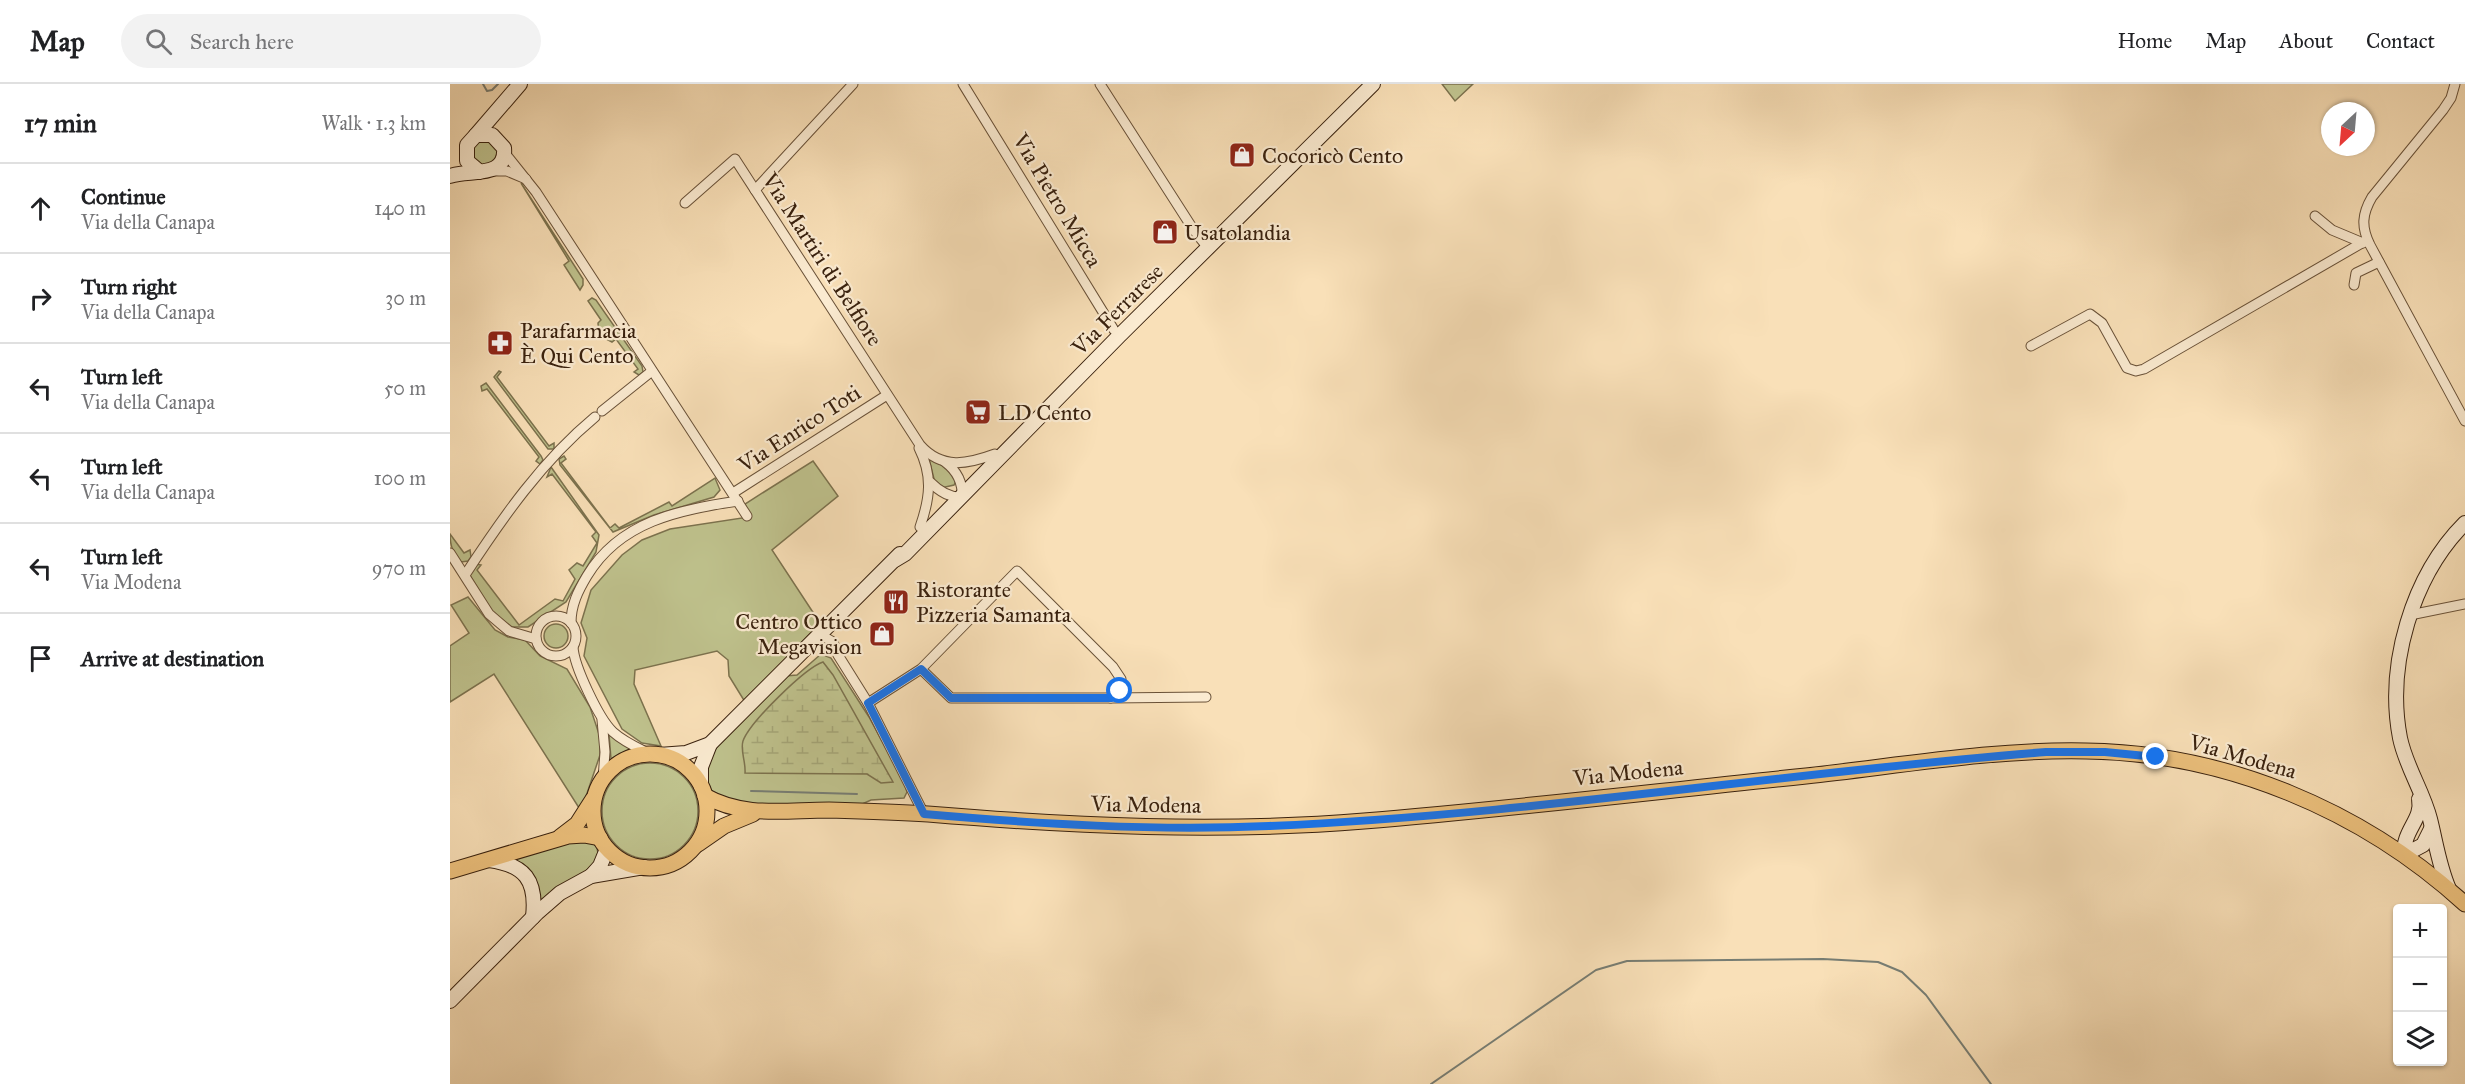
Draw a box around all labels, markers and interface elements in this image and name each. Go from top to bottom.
search box [121,14,541,68]
text: Map [30,24,85,59]
icon: search [142,25,175,58]
text: Search here [190,28,294,55]
text: Home [2117,28,2172,54]
text: Map [2205,28,2246,54]
text: About [2279,28,2333,54]
text: Contact [2366,28,2435,54]
north arrow [2321,102,2375,156]
text: 17 min [24,107,97,139]
text: Walk · 1.3 km [321,111,426,135]
street label: Via Pietro Micca [1006,128,1109,273]
shop icon: Cocoricò Cento [1227,140,1257,170]
place label: Cocoricò Cento [1262,142,1403,169]
street label: Via Martiri di Belfiore [756,167,889,351]
text: Continue [81,183,166,210]
icon: ahead [24,192,57,225]
text: 140 m [374,196,426,220]
text: Via della Canapa [81,210,215,234]
shop icon: Usatolandia [1150,217,1180,247]
place label: Usatolandia [1184,219,1291,246]
street label: Via Ferrarese [1065,258,1169,362]
text: Turn right [81,273,177,300]
icon: right [24,282,57,315]
text: 30 m [385,286,426,310]
text: Via della Canapa [81,300,215,324]
place label: Parafarmacia È Qui Cento [520,317,637,369]
pharmacy icon: Parafarmacia È Qui Cento [485,328,515,358]
text: Turn left [81,363,163,390]
icon: left [24,372,57,405]
text: 50 m [384,376,426,400]
street label: Via Enrico Toti [732,379,866,479]
text: Via della Canapa [81,390,215,414]
supermarket icon: LD Cento [963,397,993,427]
place label: LD Cento [998,399,1091,426]
text: Turn left [81,453,163,480]
icon: left [24,462,57,495]
text: 100 m [374,466,426,490]
text: Via della Canapa [81,480,215,504]
text: Turn left [81,543,163,570]
icon: left [24,552,57,585]
text: 970 m [372,556,426,580]
text: Via Modena [81,570,181,594]
place label: Ristorante Pizzeria Samanta [916,576,1072,628]
restaurant icon: Ristorante Pizzeria Samanta [881,587,911,617]
place label: Centro Ottico Megavision [735,608,862,660]
shop icon: Centro Ottico Megavision [867,619,897,649]
icon: arrive [24,642,57,675]
text: Arrive at destination [81,645,264,672]
route start [1106,677,1132,703]
street label: Via Modena [2185,728,2300,785]
route end [2142,743,2168,769]
street label: Via Modena [1571,753,1685,792]
street label: Via Modena [1090,790,1202,819]
map controls [2393,904,2447,1066]
button: + [2393,904,2447,958]
button: − [2393,958,2447,1012]
button: layers [2393,1012,2447,1066]

